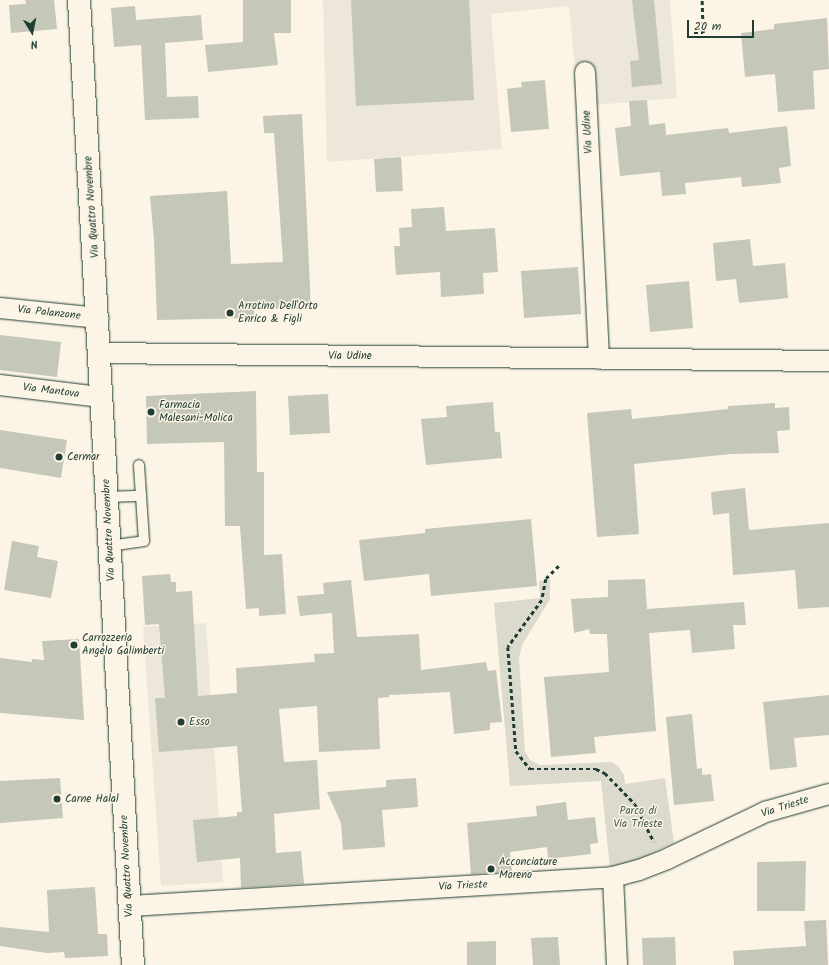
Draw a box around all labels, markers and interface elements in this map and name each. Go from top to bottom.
north arrow [12,12,52,52]
scale bar [689,12,756,38]
text: 20 m [694,17,721,36]
text: N [29,34,39,53]
street label: Via Udine [580,110,596,154]
street label: Via Quattro Novembre [82,156,102,258]
place label: Arrotino Dell'Orto Enrico & Figli [238,300,318,326]
street label: Via Palanzone [17,303,81,323]
marker: Arrotino Dell'Orto Enrico & Figli [225,308,235,318]
street label: Via Udine [328,349,372,363]
street label: Via Mantova [22,381,80,401]
place label: Farmacia Malesani-Molica [159,399,233,425]
marker: Farmacia Malesani-Molica [146,407,156,417]
place label: Cermar [67,450,100,464]
marker: Cermar [54,452,64,462]
street label: Via Quattro Novembre [100,479,118,581]
place label: Carrozzeria Angelo Galimberti [82,632,164,658]
marker: Carrozzeria Angelo Galimberti [69,640,79,650]
place label: Esso [189,715,210,729]
marker: Esso [176,717,186,727]
place label: Carne Halal [65,792,119,806]
street label: Via Trieste [760,793,810,821]
marker: Carne Halal [52,794,62,804]
park label: Parco di Via Trieste [613,805,663,831]
street label: Via Quattro Novembre [118,815,136,917]
place label: Acconciature Moreno [499,856,557,882]
marker: Acconciature Moreno [486,864,496,874]
street label: Via Trieste [438,878,488,894]

